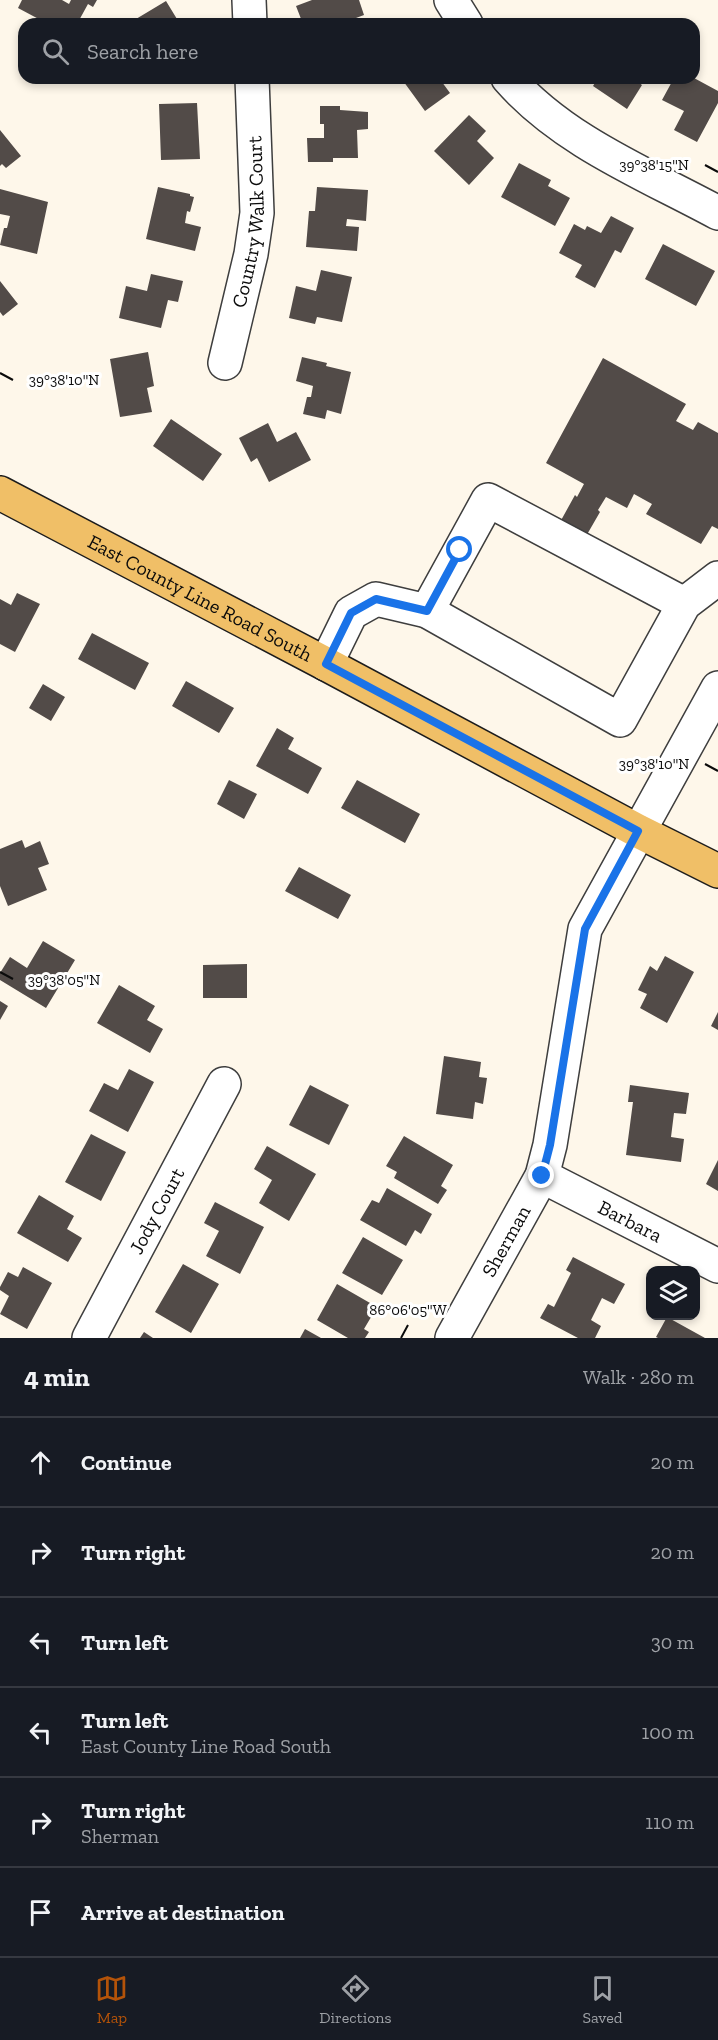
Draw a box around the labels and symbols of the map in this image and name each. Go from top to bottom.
street label: Country Walk Court [227,135,269,310]
text: 39°38'15"N [619,156,689,174]
text: 39°38'10"N [29,371,99,389]
street label: East County Line Road South [84,529,317,667]
route start [446,536,472,562]
text: 39°38'10"N [619,755,689,773]
text: 39°38'05"N [28,971,100,989]
route end [528,1162,554,1188]
street label: Jody Court [124,1163,190,1258]
street label: Barbara [594,1195,666,1248]
street label: Sherman [476,1201,536,1281]
text: 86°06'05"W [369,1301,447,1319]

